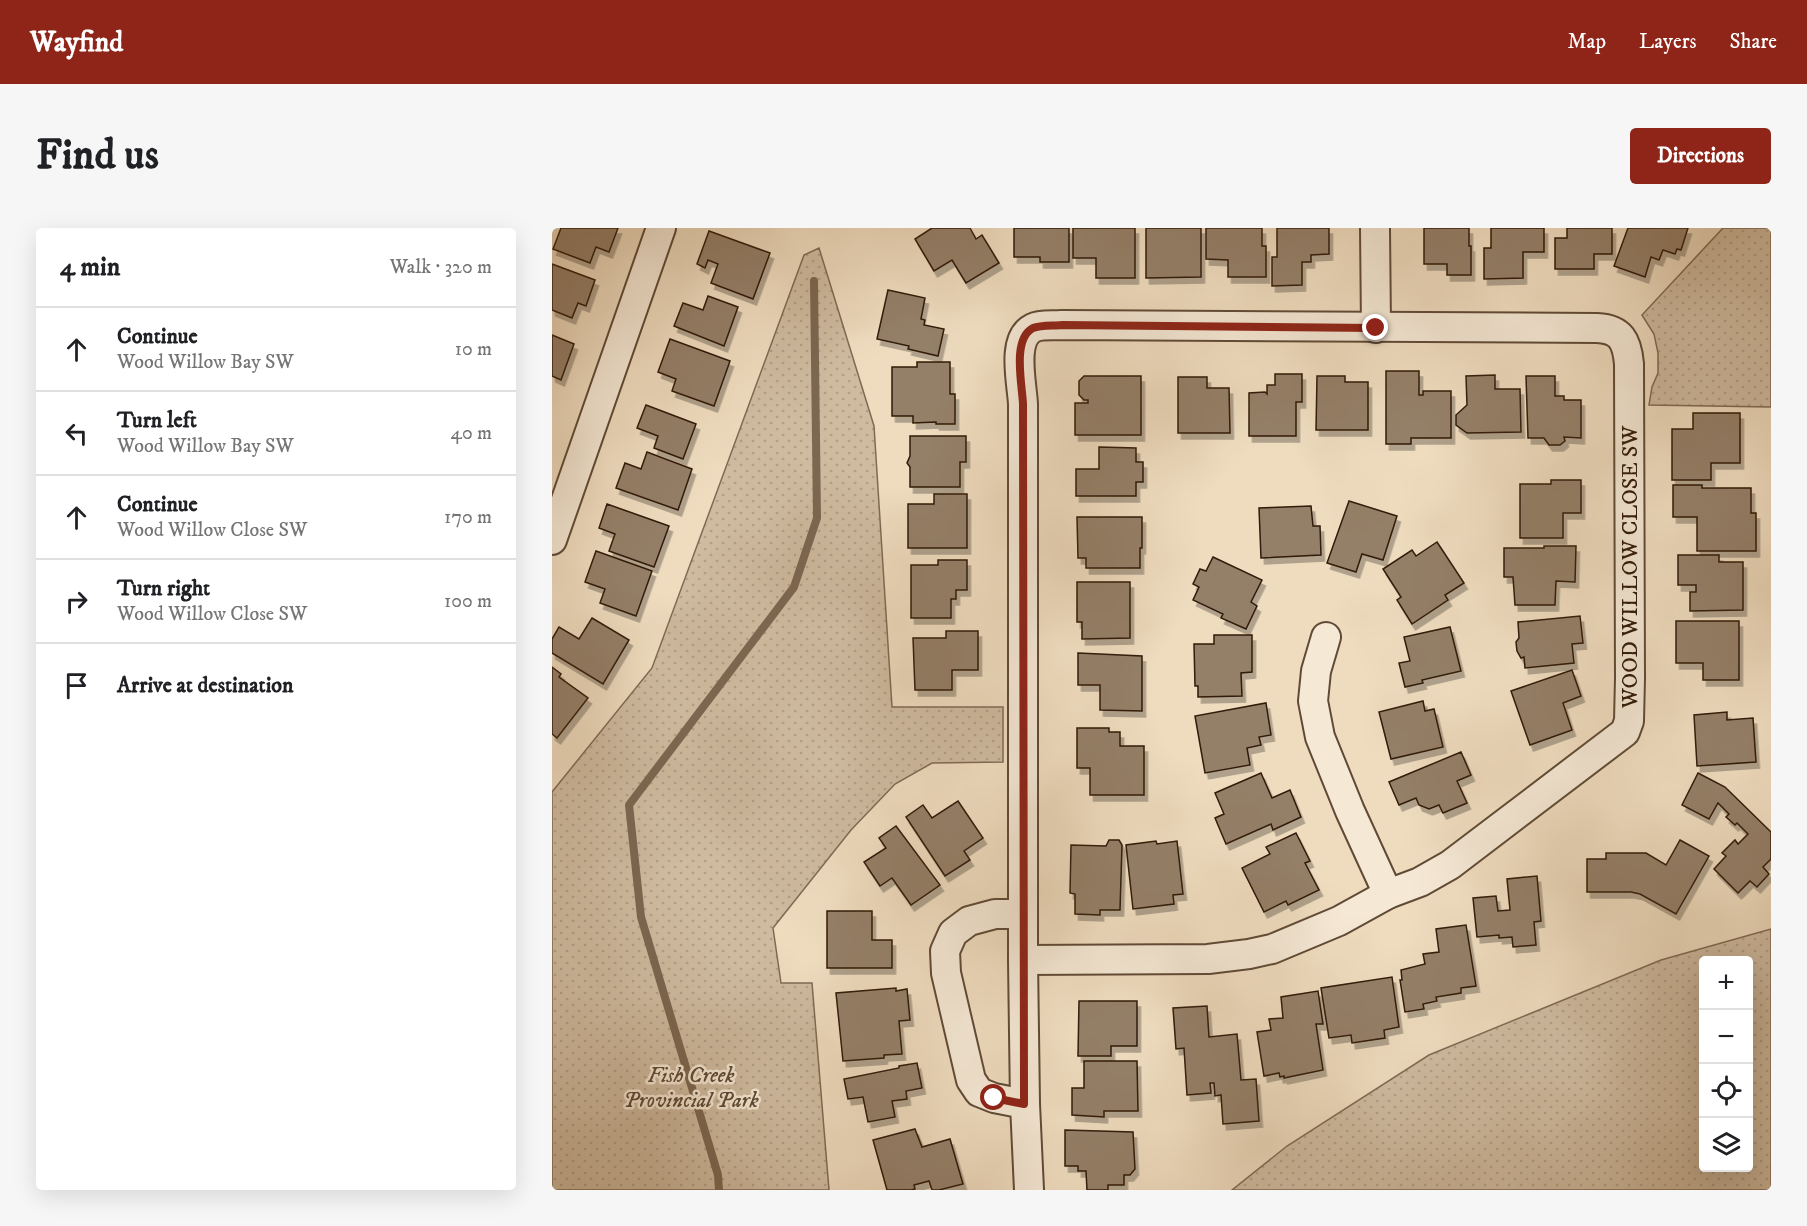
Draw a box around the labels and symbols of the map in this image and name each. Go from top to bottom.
route end [1362,314,1388,340]
street label: WOOD WILLOW CLOSE SW [1617,425,1644,709]
park label: Fish Creek Provincial Park [623,1062,759,1114]
route start [980,1084,1006,1110]

